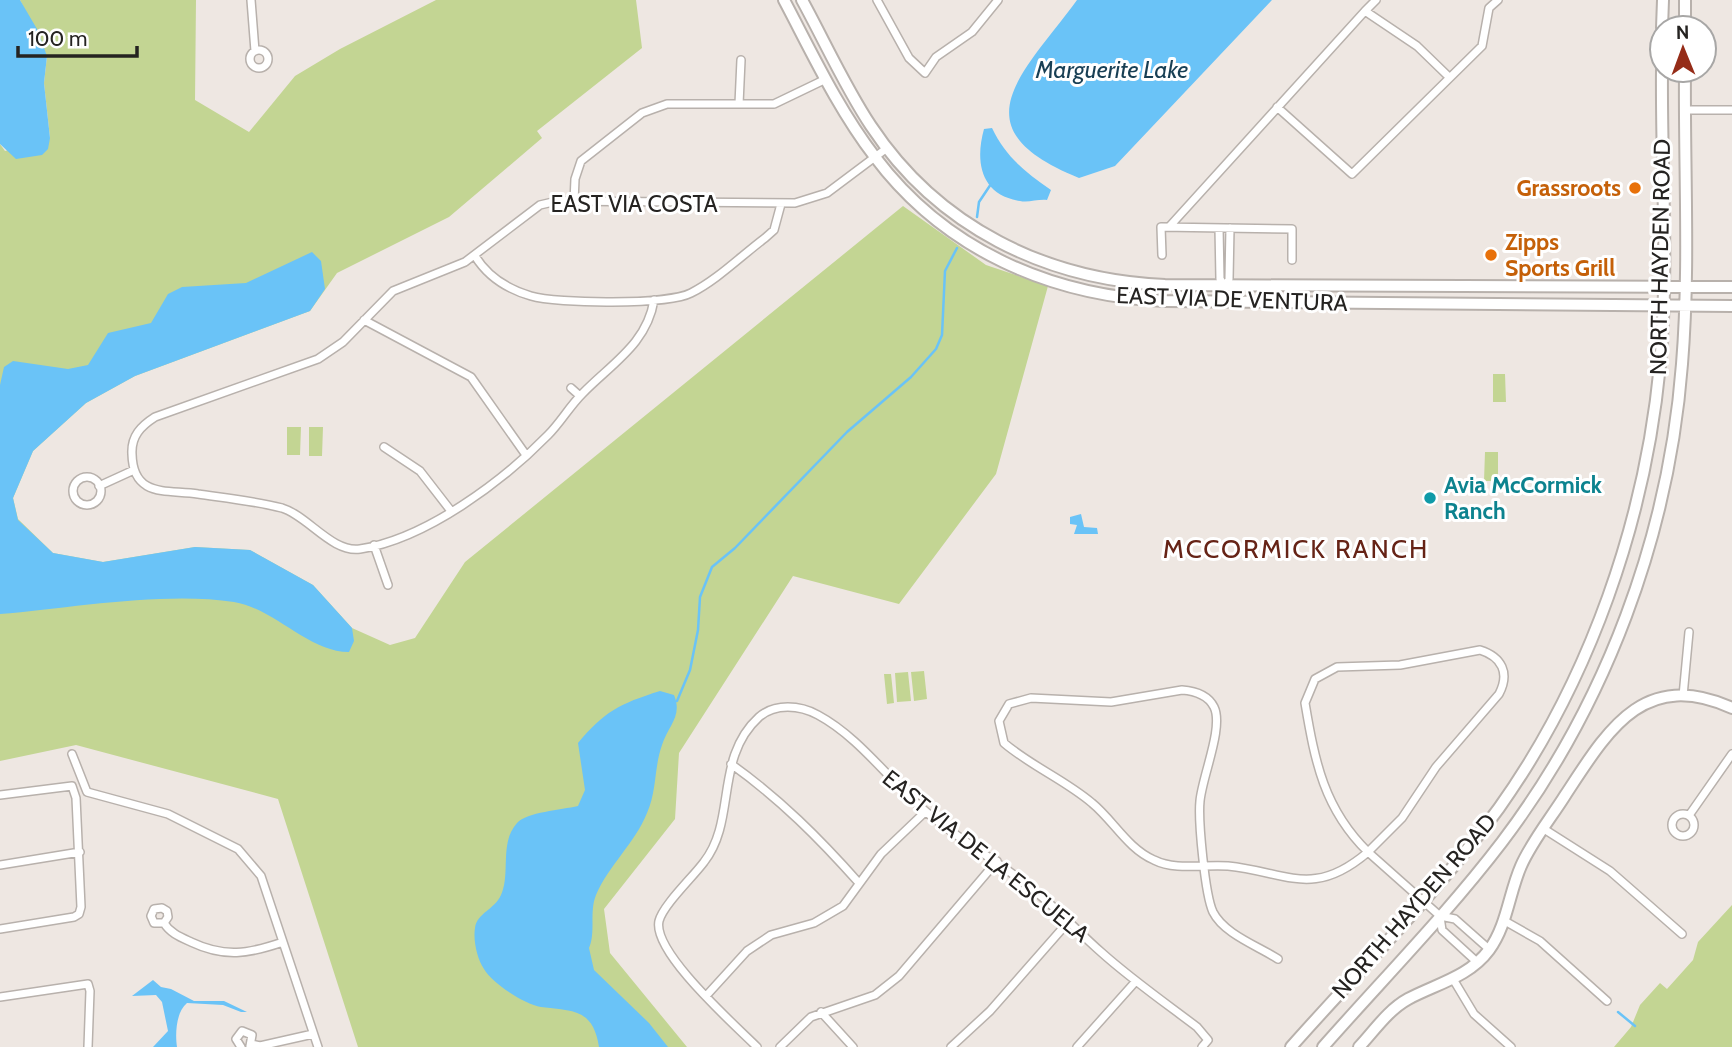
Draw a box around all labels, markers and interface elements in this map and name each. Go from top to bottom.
scale bar [18,14,136,58]
north arrow [1648,14,1718,84]
text: N [1676,21,1690,44]
text: 100 m [28,26,87,51]
water label: Marguerite Lake [1035,55,1188,84]
street label: NORTH HAYDEN ROAD [1644,139,1676,375]
place label: Grassroots [1516,174,1621,202]
marker: Grassroots [1627,180,1643,196]
street label: EAST VIA COSTA [550,190,718,218]
place label: Zipps Sports Grill [1505,228,1615,282]
marker: Zipps Sports Grill [1483,247,1499,263]
street label: EAST VIA DE VENTURA [1116,281,1348,317]
place label: Avia McCormick Ranch [1444,471,1603,525]
marker: Avia McCormick Ranch [1422,490,1438,506]
district label: MCCORMICK RANCH [1163,533,1429,565]
street label: EAST VIA DE LA ESCUELA [877,764,1095,948]
street label: NORTH HAYDEN ROAD [1326,808,1502,1004]

